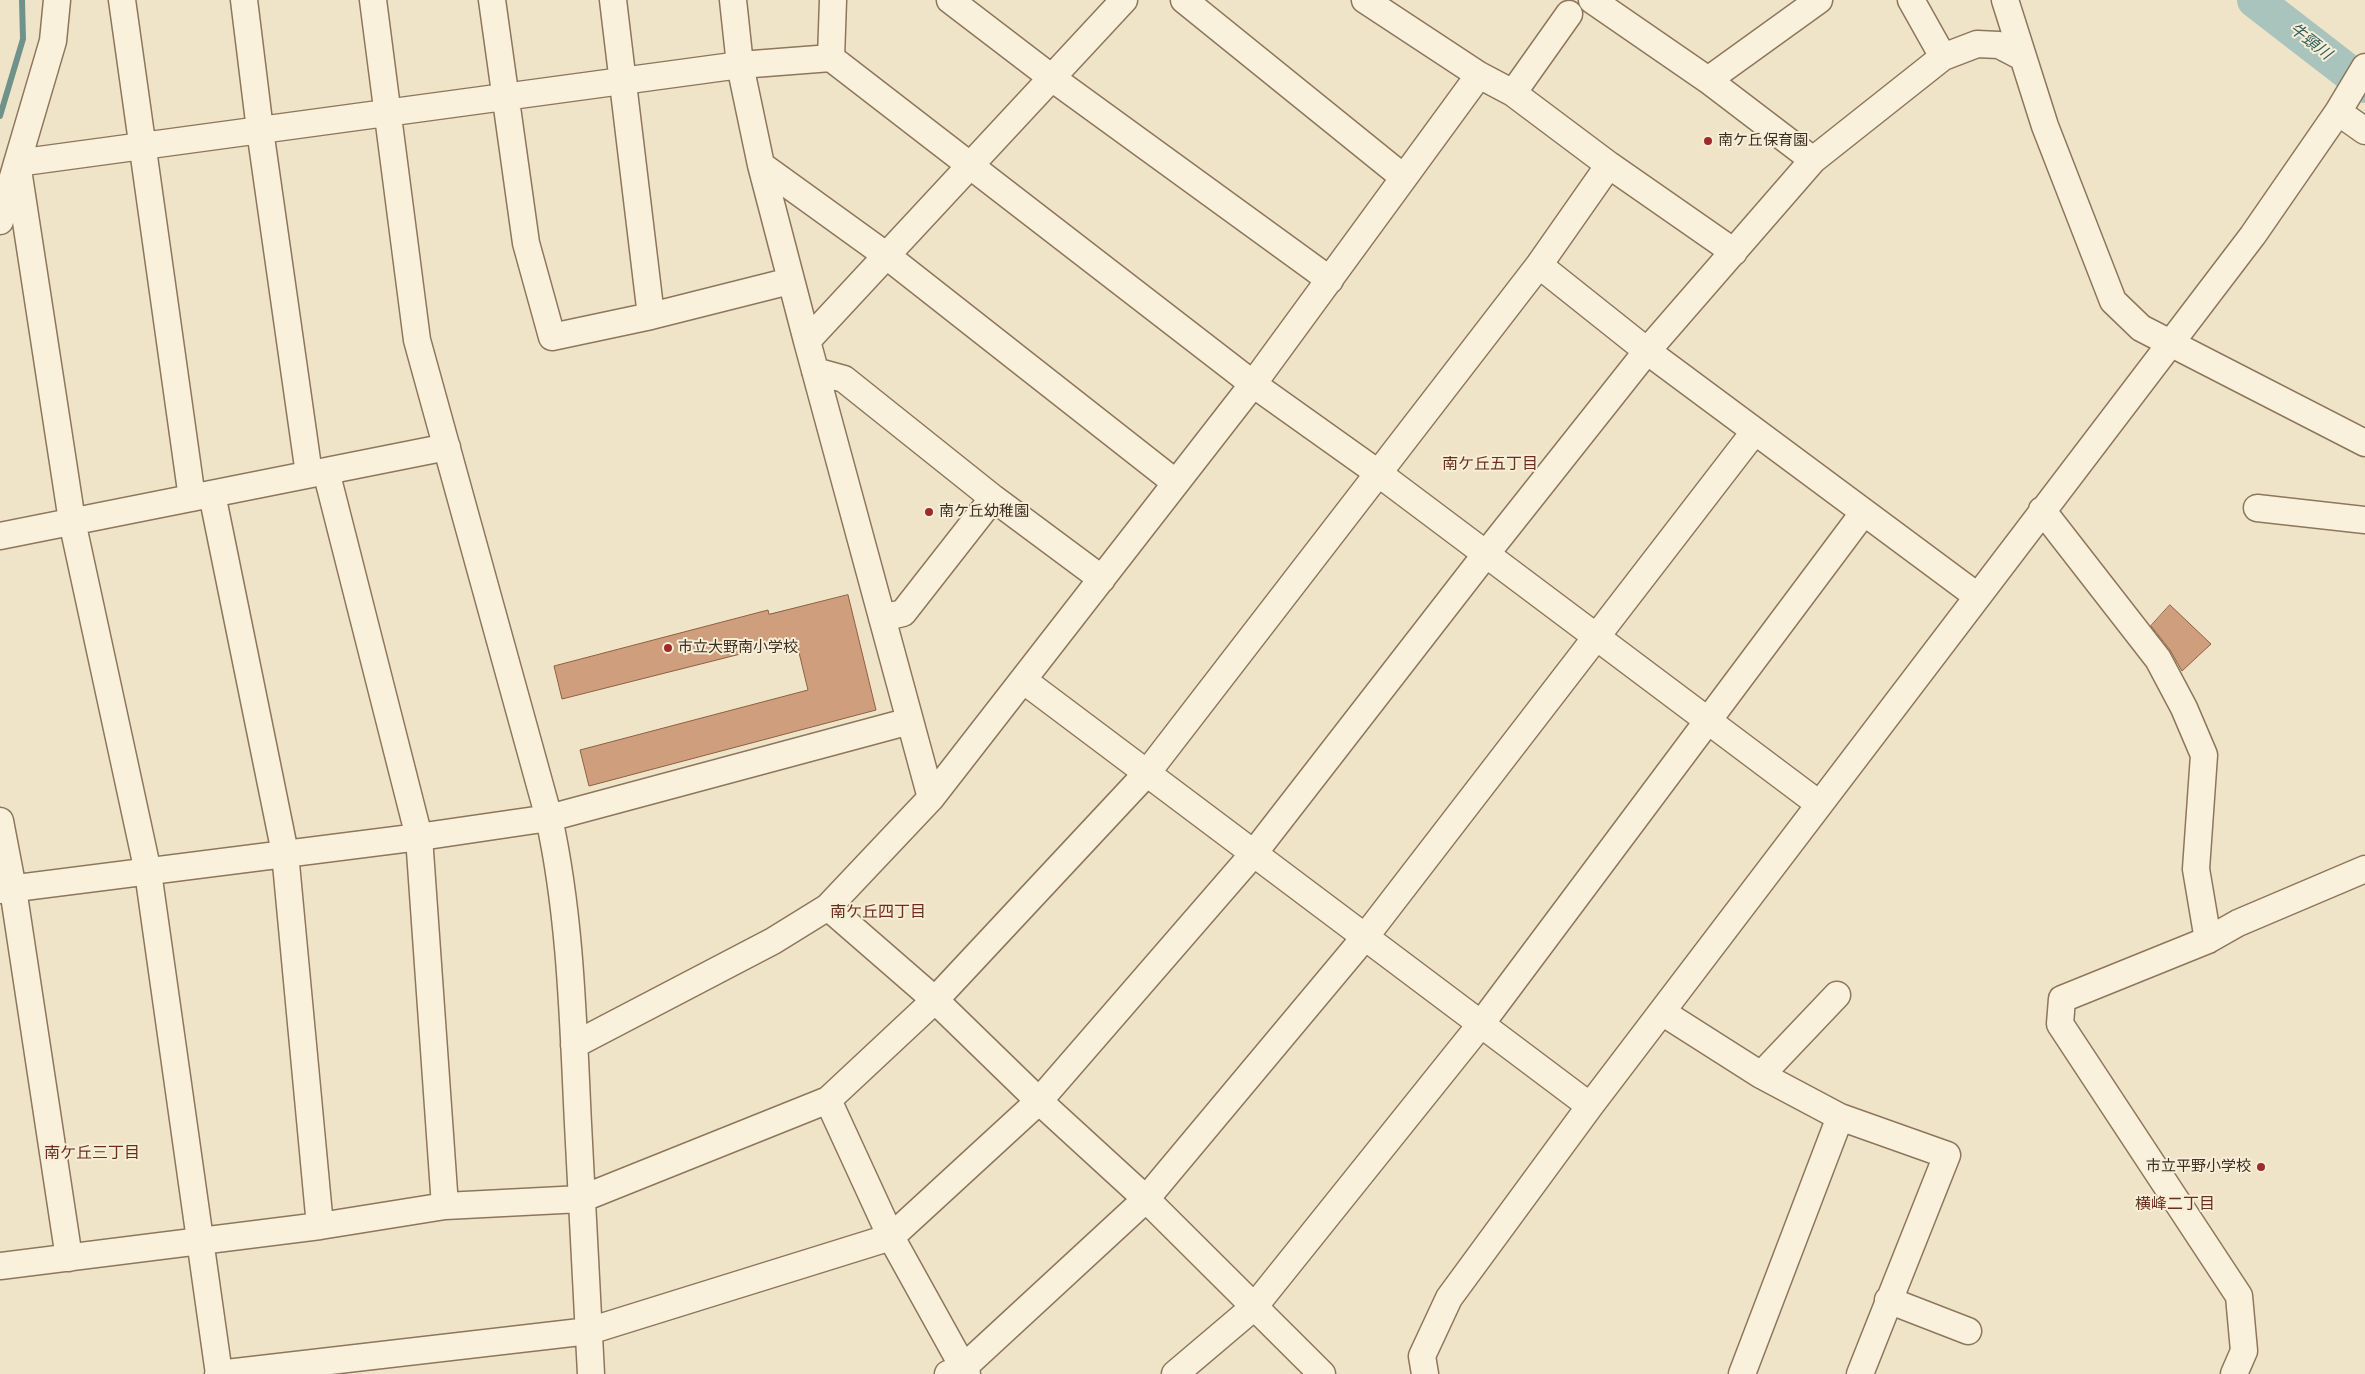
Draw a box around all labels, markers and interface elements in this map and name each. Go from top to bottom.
water label: 牛頸川 [2285,20,2335,64]
place label: 南ケ丘保育園 [1718,132,1808,150]
marker: 南ケ丘保育園 [1702,135,1714,147]
district label: 南ケ丘五丁目 [1442,455,1538,475]
place label: 南ケ丘幼稚園 [939,503,1029,521]
marker: 南ケ丘幼稚園 [923,506,935,518]
place label: 市立大野南小学校 [678,639,798,657]
marker: 市立大野南小学校 [662,642,674,654]
district label: 南ケ丘四丁目 [830,903,926,923]
district label: 南ケ丘三丁目 [44,1144,140,1164]
place label: 市立平野小学校 [2146,1158,2251,1176]
marker: 市立平野小学校 [2255,1161,2267,1173]
district label: 横峰二丁目 [2135,1195,2215,1215]

